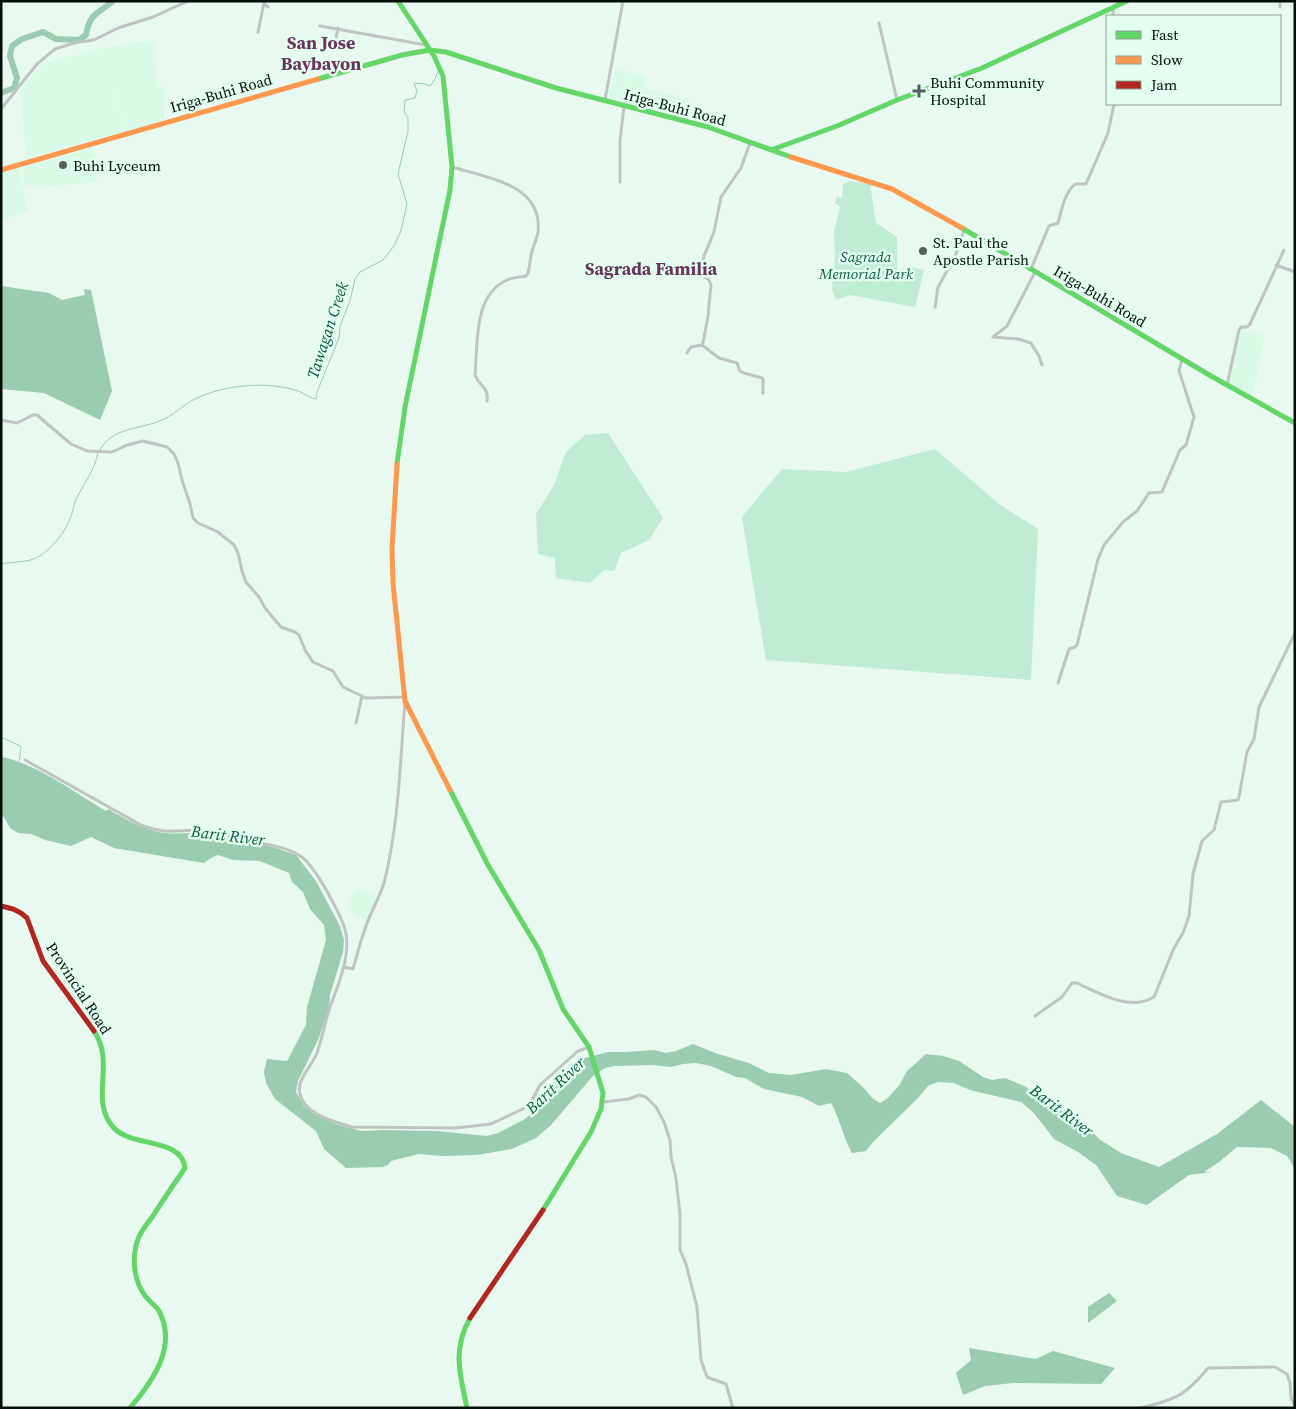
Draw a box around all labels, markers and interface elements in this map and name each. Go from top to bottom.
legend [1106,15,1281,105]
text: Fast [1151,24,1178,45]
district label: San Jose Baybayon [281,30,361,76]
text: Slow [1151,49,1183,70]
street label: Iriga-Buhi Road [168,68,275,118]
place label: Buhi Community Hospital [930,72,1045,110]
text: Jam [1150,74,1178,95]
street label: Iriga-Buhi Road [622,83,729,131]
marker: Buhi Community Hospital [912,84,926,98]
place label: Buhi Lyceum [73,155,161,176]
marker: Buhi Lyceum [57,159,69,171]
place label: St. Paul the Apostle Parish [933,232,1029,270]
marker: St. Paul the Apostle Parish [917,245,929,257]
park label: Sagrada Memorial Park [818,246,914,284]
district label: Sagrada Familia [585,256,718,281]
street label: Iriga-Buhi Road [1050,260,1151,332]
water label: Tawagan Creek [301,278,353,381]
water label: Barit River [189,819,267,851]
street label: Provincial Road [41,938,117,1038]
water label: Barit River [520,1051,590,1119]
water label: Barit River [1025,1078,1099,1141]

